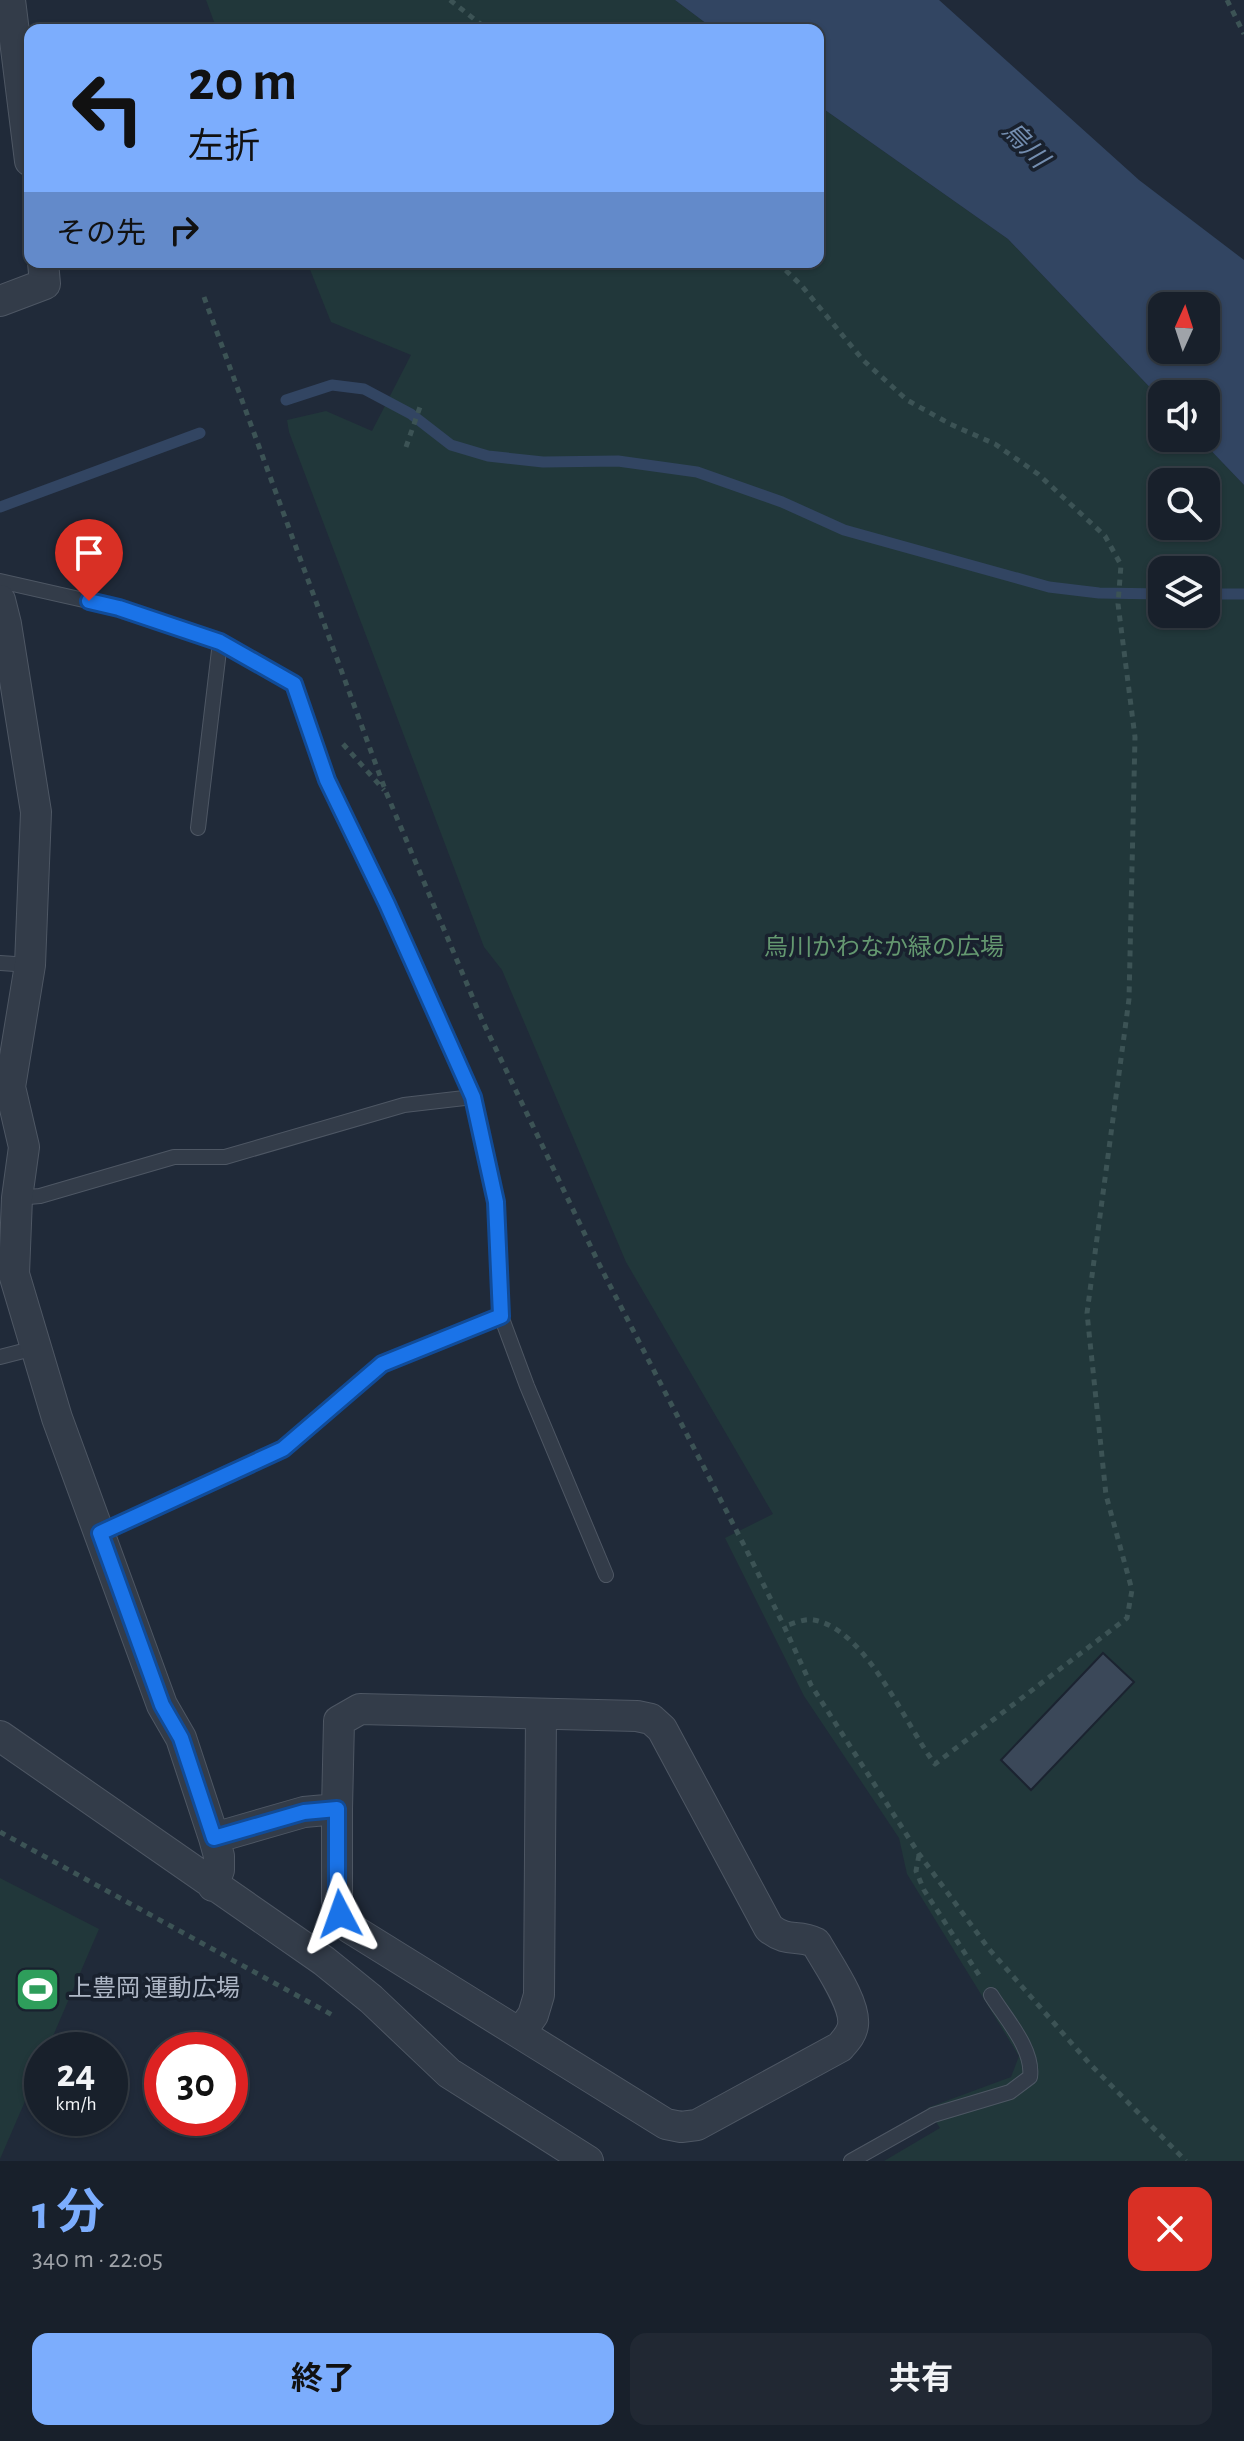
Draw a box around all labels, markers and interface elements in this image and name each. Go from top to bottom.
text: 20 m [188,54,297,110]
icon: left [56,56,160,160]
water label: 烏川 [998,117,1055,175]
text: 左折 [188,129,260,165]
icon: right [162,208,206,252]
text: その先 [56,219,146,249]
north arrow [1148,292,1220,364]
map controls [1148,292,1220,628]
button: sound [1148,380,1220,452]
button: search [1148,468,1220,540]
pin [55,519,123,601]
icon: arrive [67,531,111,575]
button: layers [1148,556,1220,628]
park label: 烏川かわなか緑の広場 [764,934,1004,960]
position arrow [298,1872,382,1956]
sports icon: 上豊岡 運動広場 [13,1965,61,2013]
place label: 上豊岡 運動広場 [68,1975,240,2001]
speed limit sign: 30 [144,2032,248,2136]
text: 24 [57,2054,95,2094]
text: km/h [55,2094,97,2114]
button: close [1128,2187,1212,2271]
text: 1 分 [32,2190,105,2238]
text: 340 m · 22:05 [32,2246,163,2272]
button: 終了 [32,2333,614,2425]
button: 共有 [630,2333,1212,2425]

